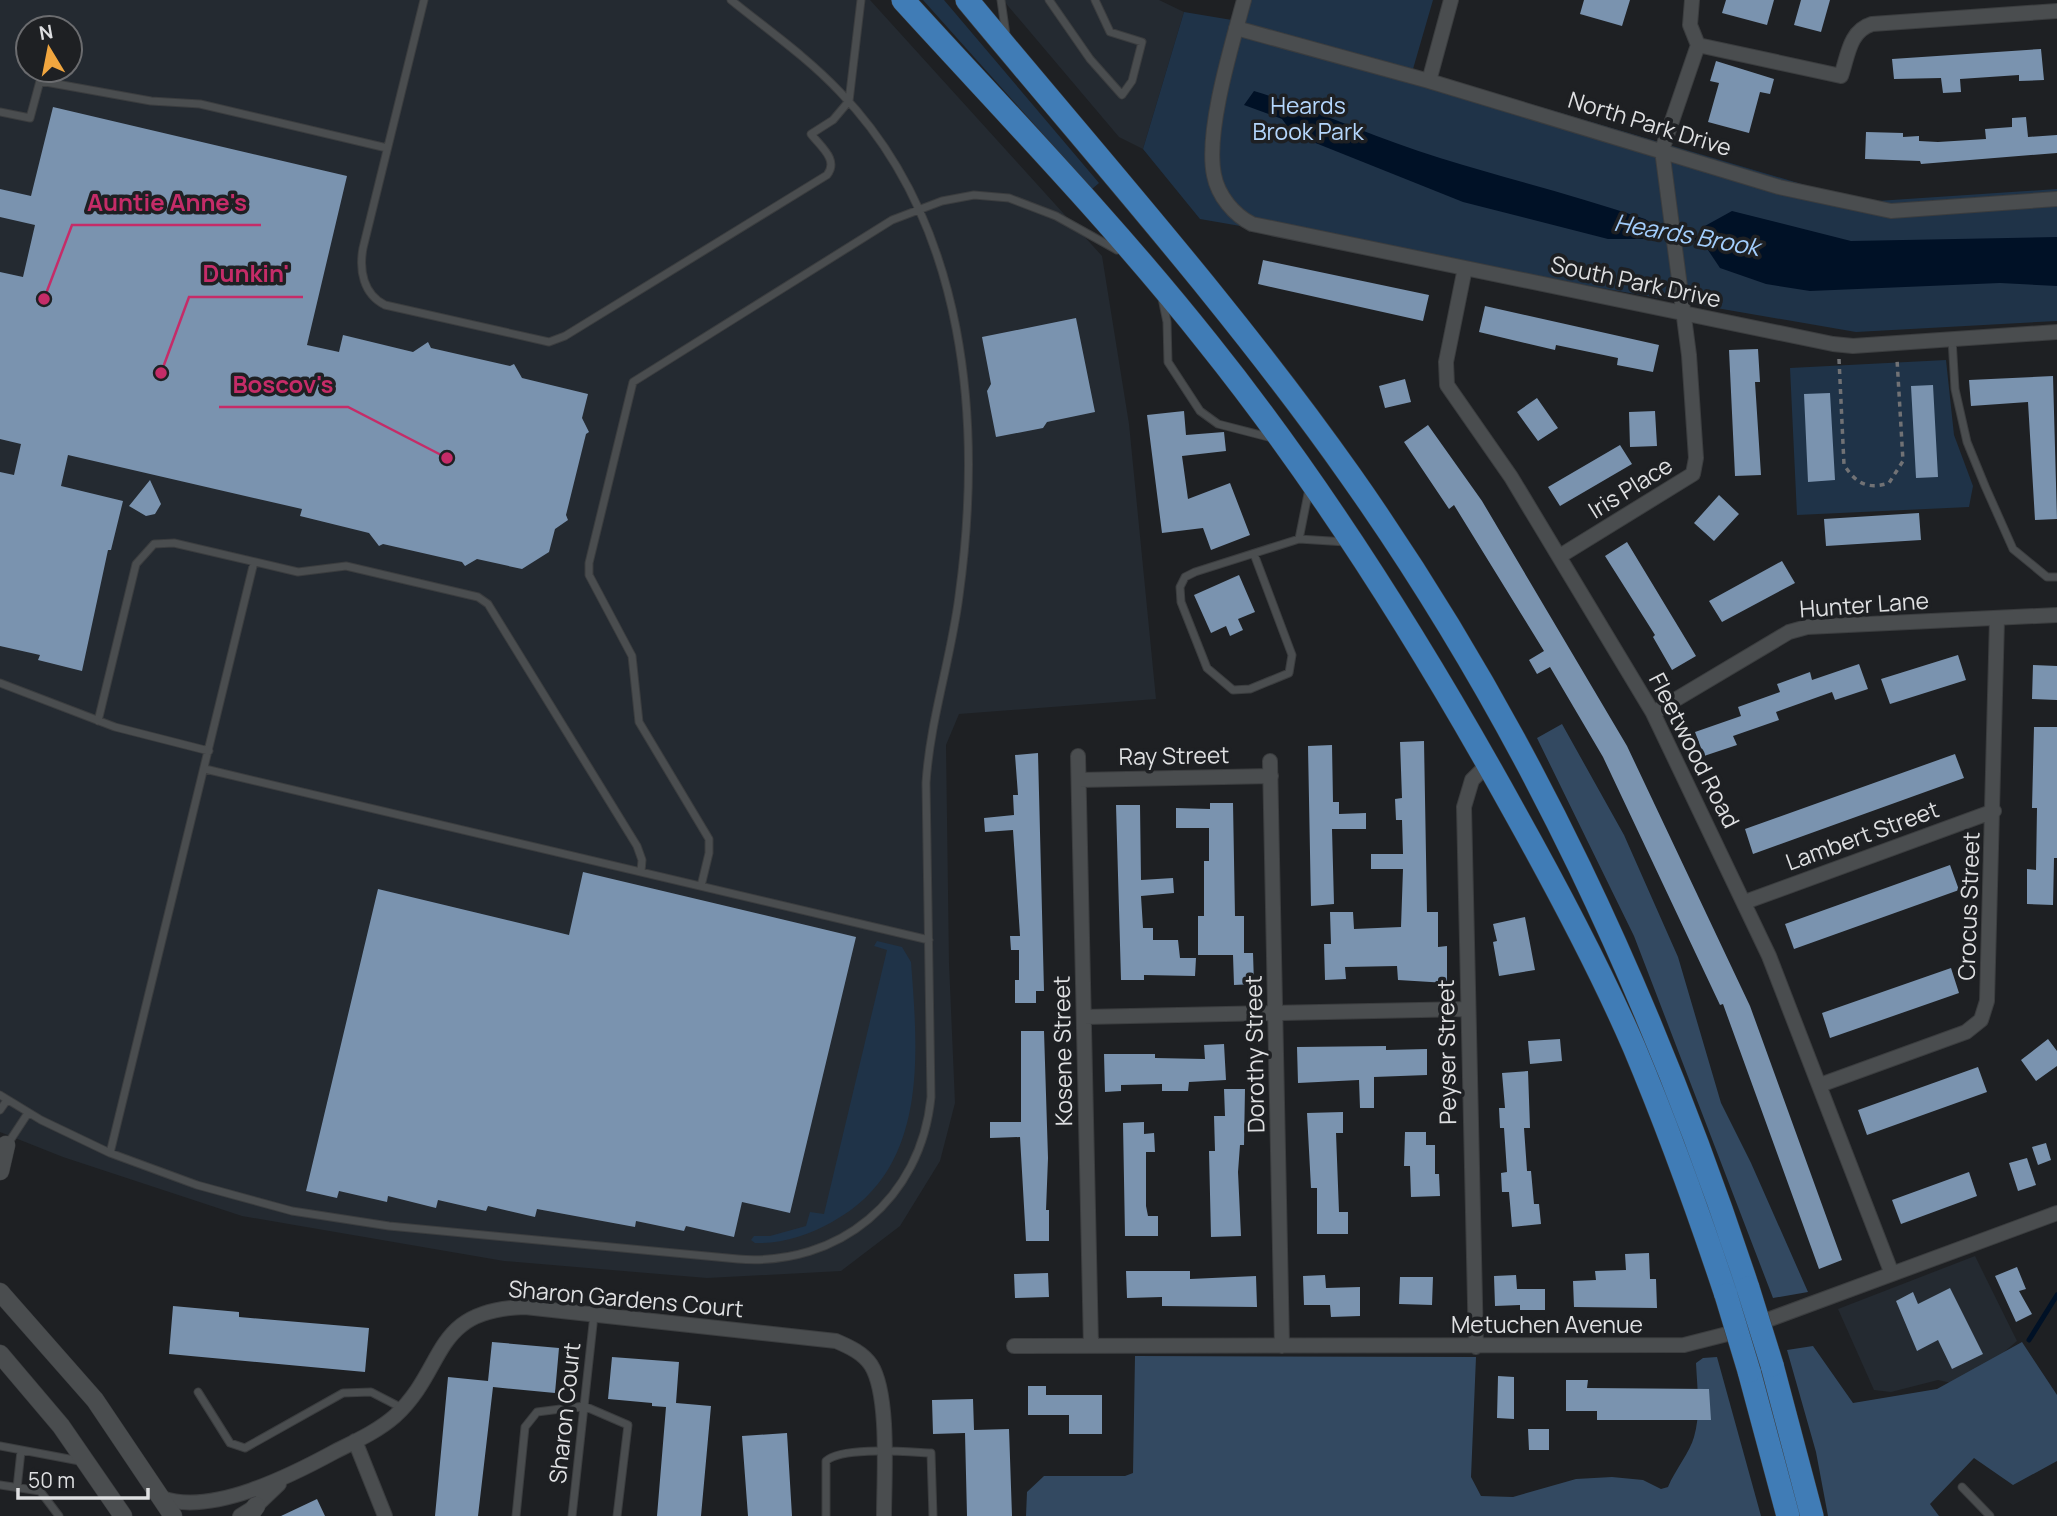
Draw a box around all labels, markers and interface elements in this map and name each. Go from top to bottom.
north arrow [14,14,84,84]
text: N [37,18,55,46]
street label: North Park Drive [1564,83,1736,163]
park label: Heards Brook Park [1252,89,1364,147]
callout: Auntie Anne's [72,180,261,225]
text: Auntie Anne's [87,185,247,218]
water label: Heards Brook [1612,205,1765,264]
street label: South Park Drive [1548,247,1724,315]
callout: Dunkin' [189,252,303,297]
text: Dunkin' [203,256,289,289]
callout: Boscov's [219,362,348,407]
text: Boscov's [232,367,334,400]
street label: Iris Place [1582,449,1678,525]
street label: Hunter Lane [1798,584,1930,624]
street label: Fleetwood Road [1642,667,1748,833]
street label: Ray Street [1118,738,1230,772]
street label: Lambert Street [1781,792,1943,878]
street label: Crocus Street [1949,831,1987,981]
street label: Kosene Street [1045,975,1079,1127]
street label: Dorothy Street [1237,975,1271,1133]
street label: Peyser Street [1429,979,1463,1125]
street label: Sharon Gardens Court [507,1272,745,1324]
street label: Metuchen Avenue [1451,1308,1643,1340]
street label: Sharon Court [541,1341,587,1485]
scale bar [18,1456,147,1500]
text: 50 m [28,1466,75,1494]

